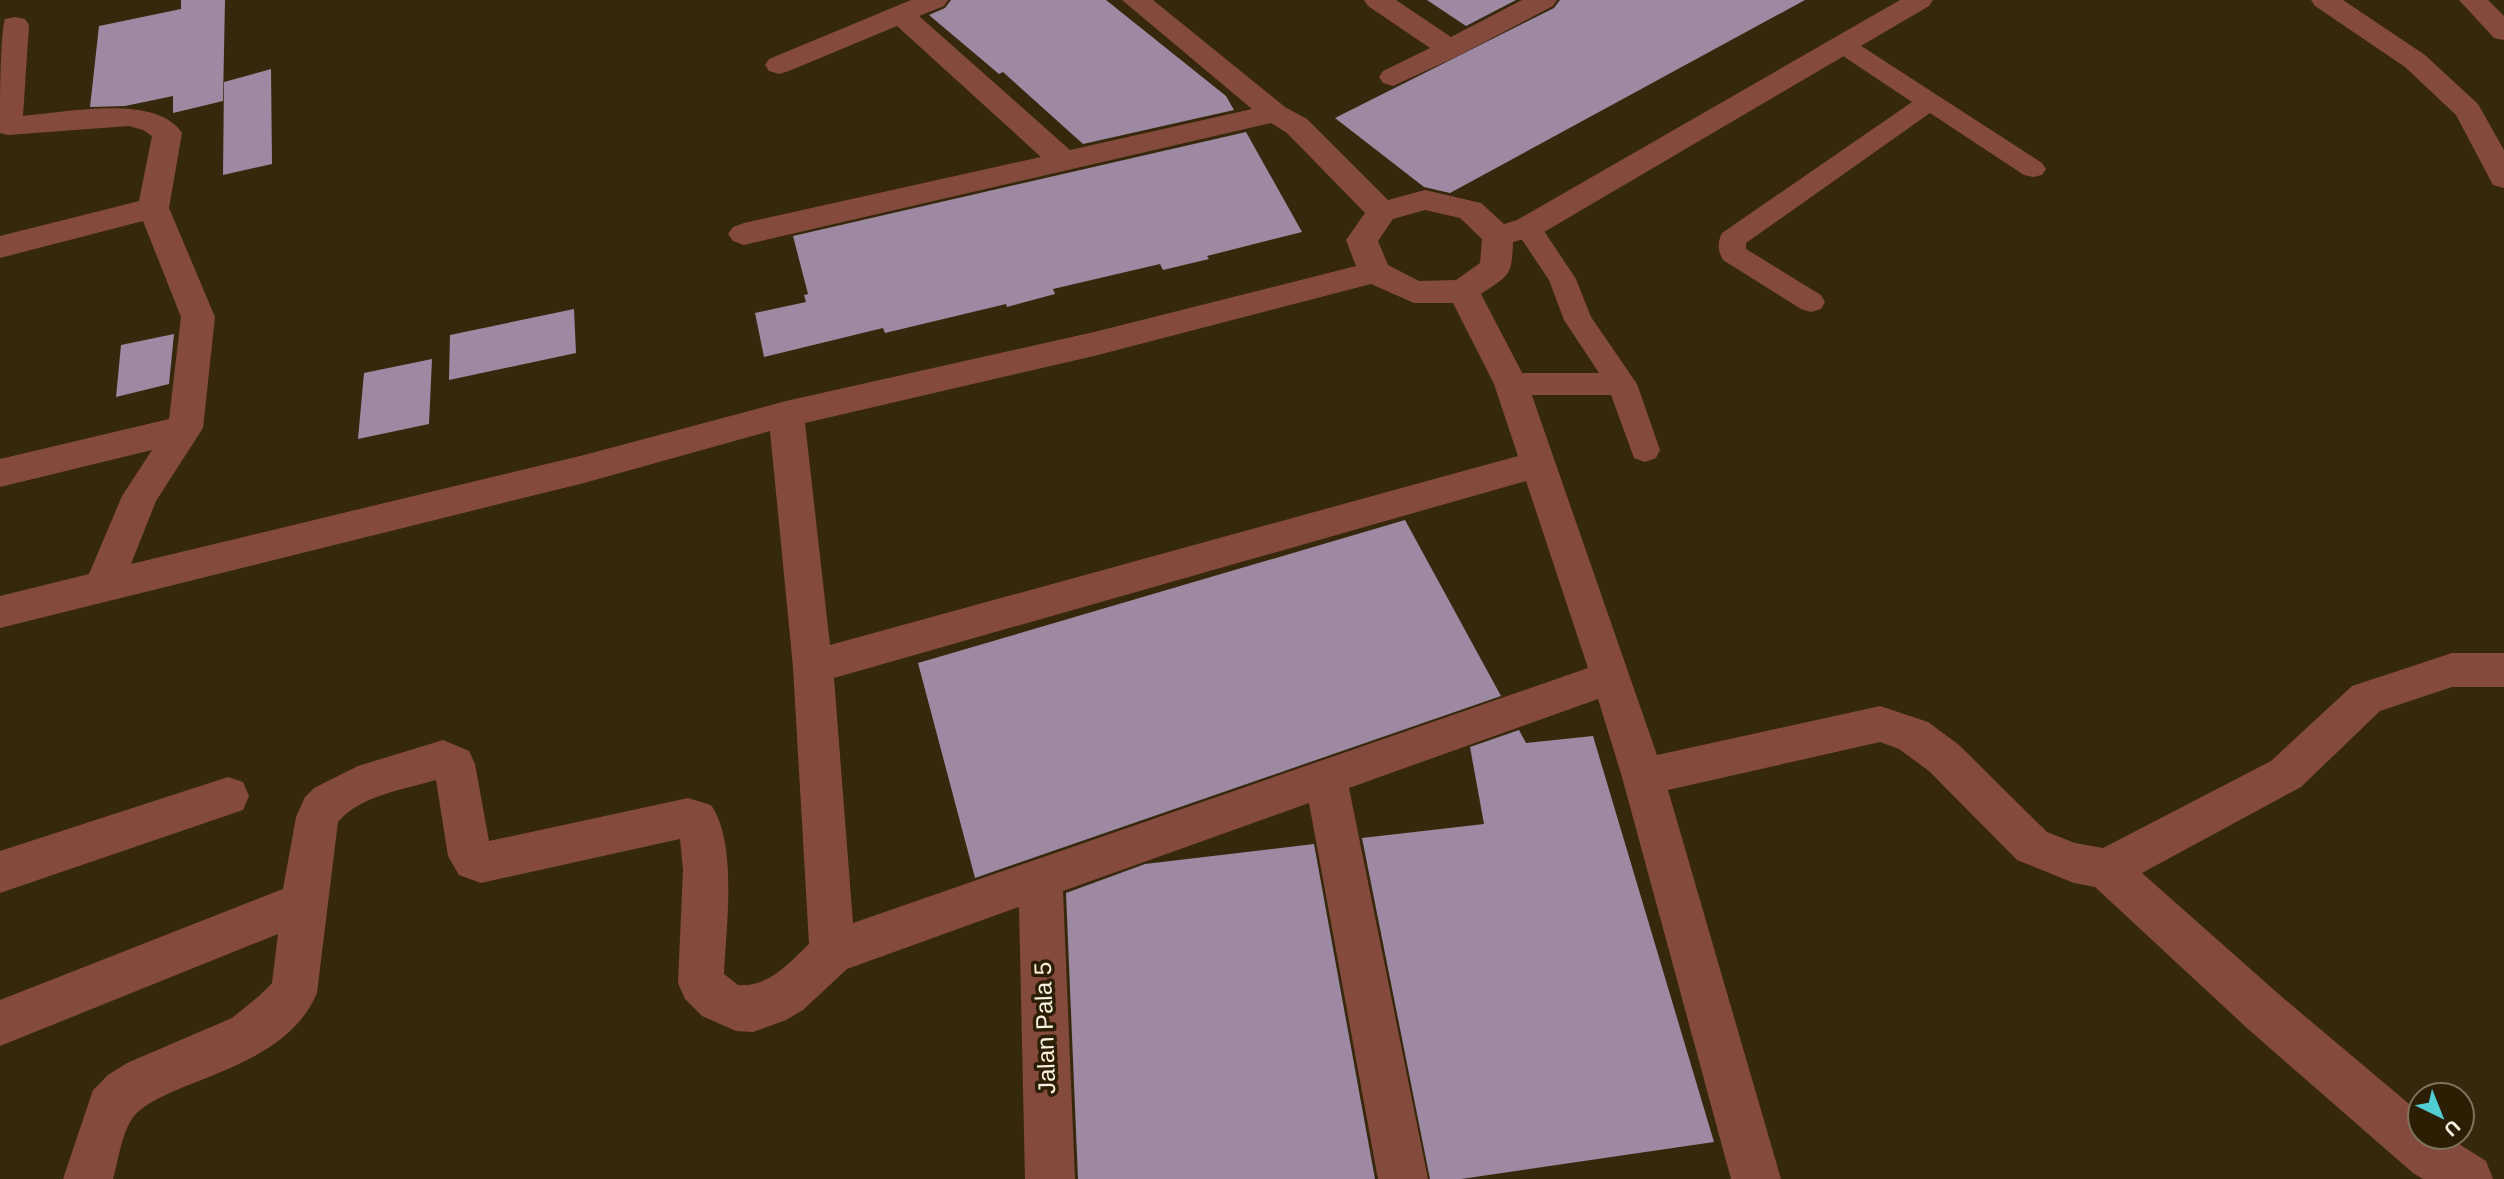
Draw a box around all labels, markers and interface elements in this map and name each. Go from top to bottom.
street label: Jalan Pala 5 [1029,962,1060,1094]
north arrow [2406,1081,2476,1151]
text: U [2440,1116,2464,1140]

